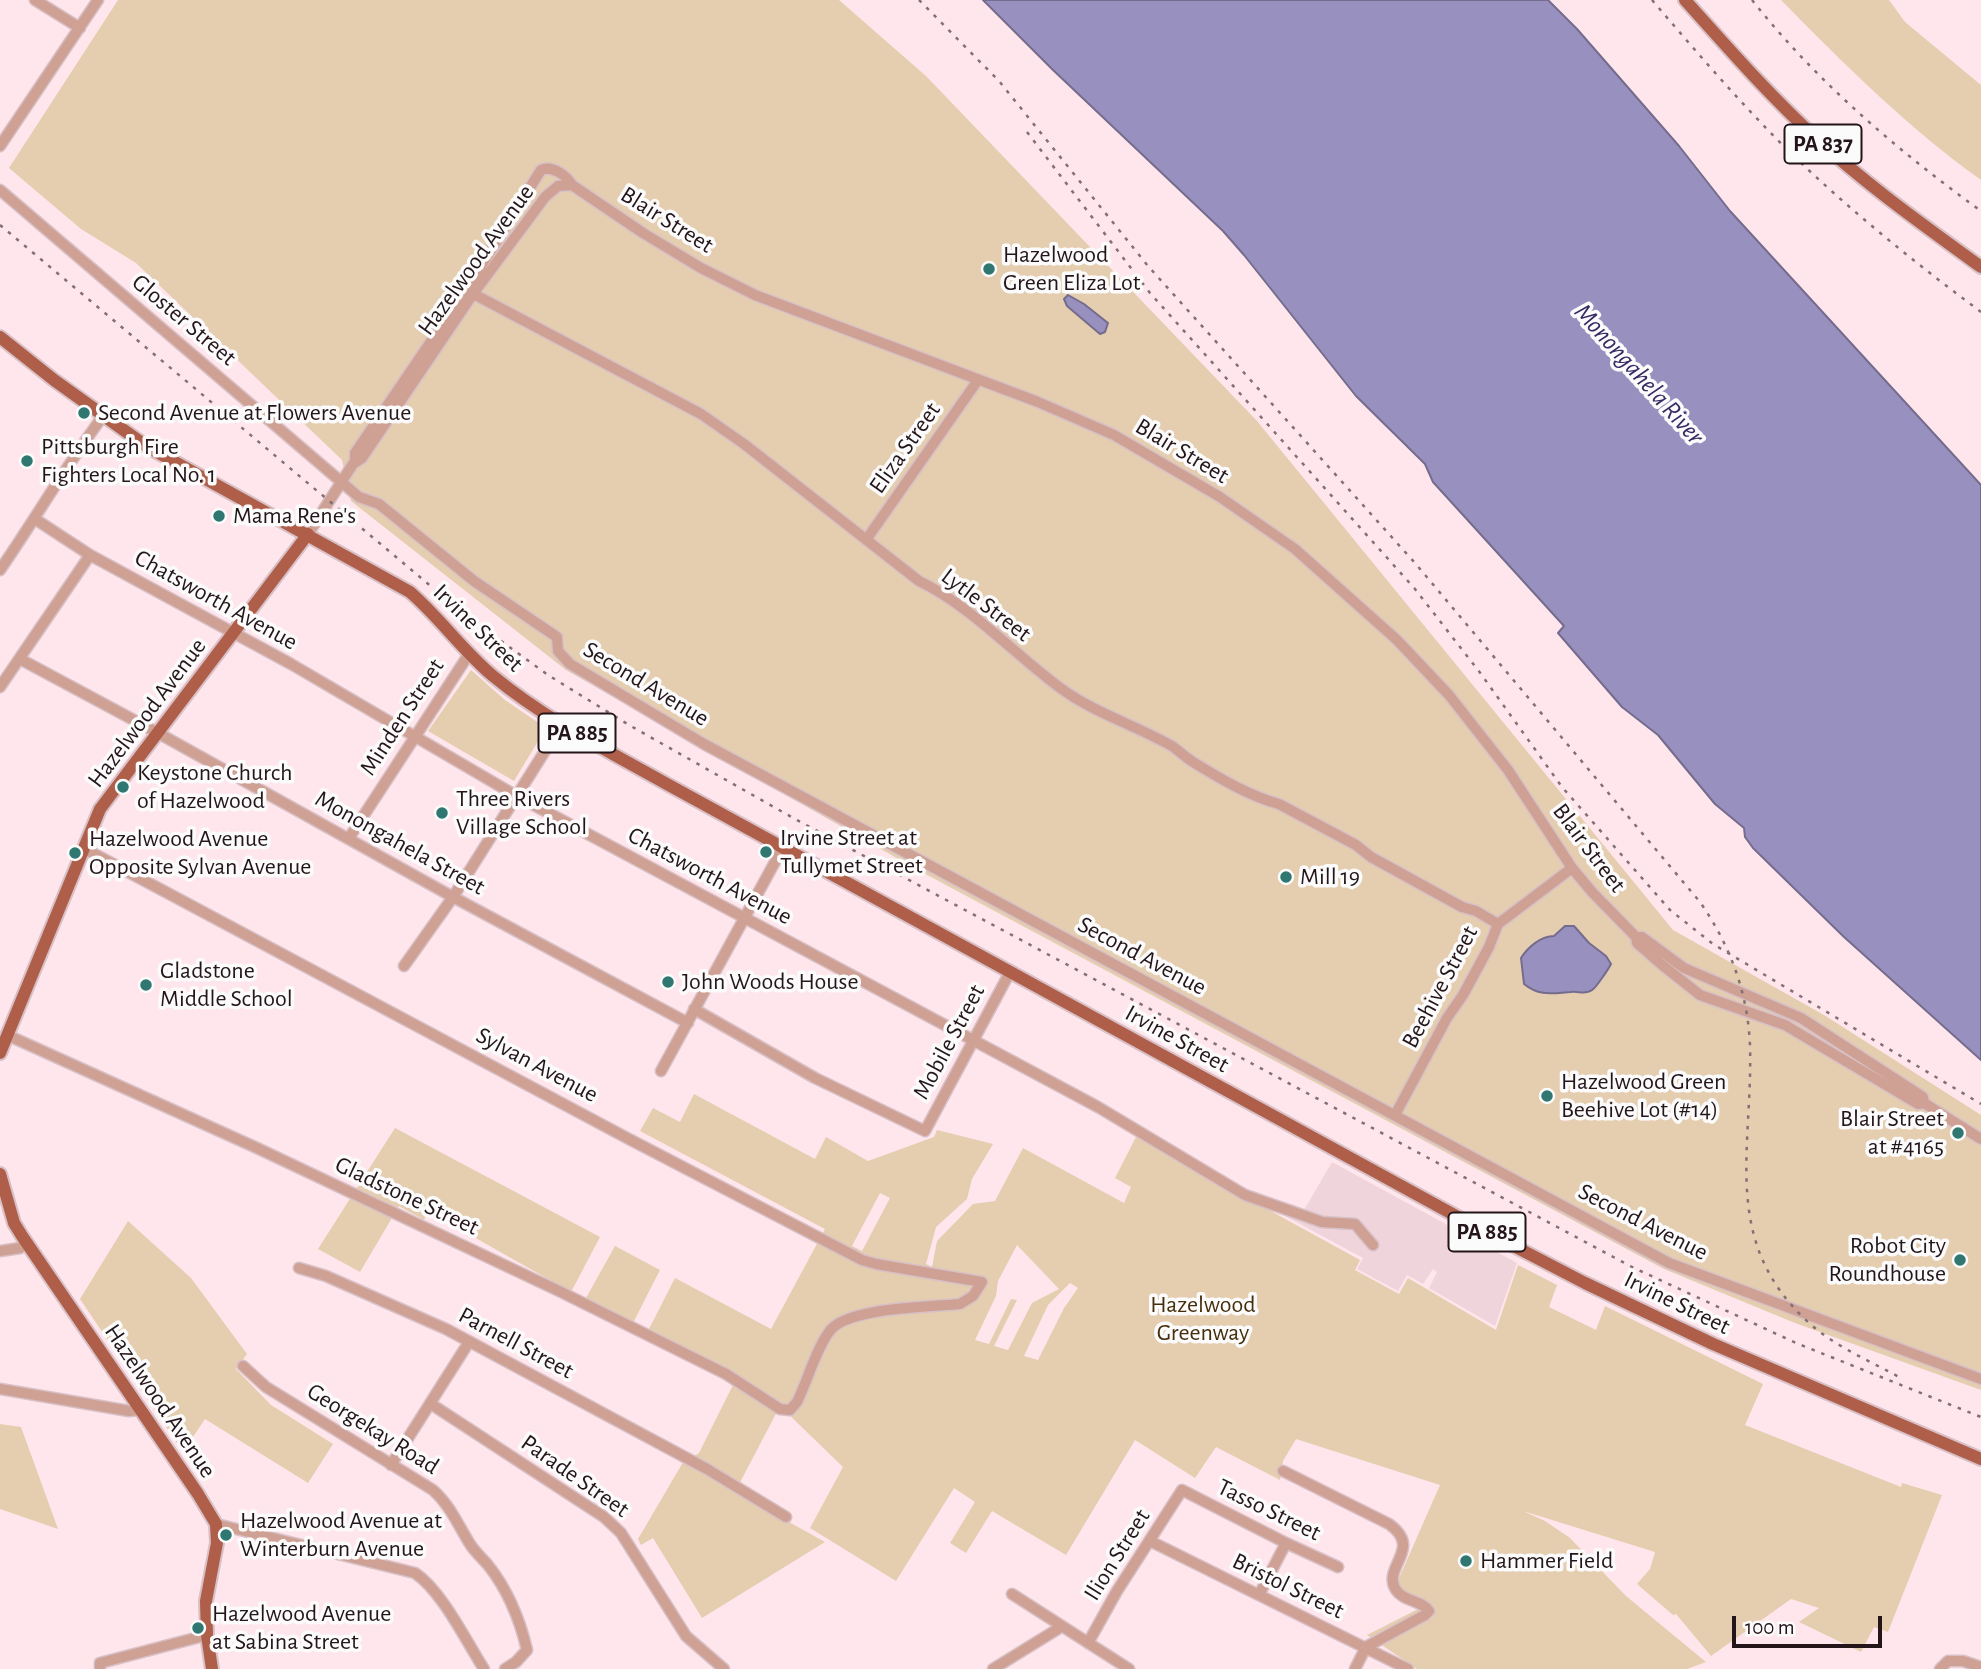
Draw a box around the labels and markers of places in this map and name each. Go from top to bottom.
place label: Hazelwood Green Eliza Lot [1003,241,1140,297]
marker: Hazelwood Green Eliza Lot [981,261,997,277]
place label: Second Avenue at Flowers Avenue [98,399,411,427]
marker: Second Avenue at Flowers Avenue [76,405,92,421]
place label: Pittsburgh Fire Fighters Local No. 1 [41,433,216,489]
marker: Pittsburgh Fire Fighters Local No. 1 [19,453,35,469]
place label: Mama Rene's [233,502,356,530]
marker: Mama Rene's [211,508,227,524]
place label: Keystone Church of Hazelwood [137,759,292,815]
marker: Keystone Church of Hazelwood [115,779,131,795]
place label: Three Rivers Village School [456,785,587,841]
marker: Three Rivers Village School [434,805,450,821]
place label: Irvine Street at Tullymet Street [780,824,923,880]
place label: Hazelwood Avenue Opposite Sylvan Avenue [89,825,311,881]
marker: Irvine Street at Tullymet Street [758,844,774,860]
marker: Hazelwood Avenue Opposite Sylvan Avenue [67,845,83,861]
place label: Mill 19 [1300,863,1360,891]
marker: Mill 19 [1278,869,1294,885]
place label: Gladstone Middle School [160,957,293,1013]
place label: John Woods House [682,968,858,996]
marker: John Woods House [660,974,676,990]
marker: Gladstone Middle School [138,977,154,993]
place label: Hazelwood Green Beehive Lot (#14) [1561,1068,1727,1124]
marker: Hazelwood Green Beehive Lot (#14) [1539,1088,1555,1104]
place label: Blair Street at #4165 [1840,1105,1944,1161]
marker: Blair Street at #4165 [1950,1125,1966,1141]
place label: Robot City Roundhouse [1828,1232,1946,1288]
marker: Robot City Roundhouse [1952,1252,1968,1268]
place label: Hazelwood Avenue at Winterburn Avenue [240,1507,442,1563]
marker: Hazelwood Avenue at Winterburn Avenue [218,1527,234,1543]
place label: Hammer Field [1480,1547,1613,1575]
marker: Hammer Field [1458,1553,1474,1569]
place label: Hazelwood Avenue at Sabina Street [212,1600,391,1656]
marker: Hazelwood Avenue at Sabina Street [190,1620,206,1636]

